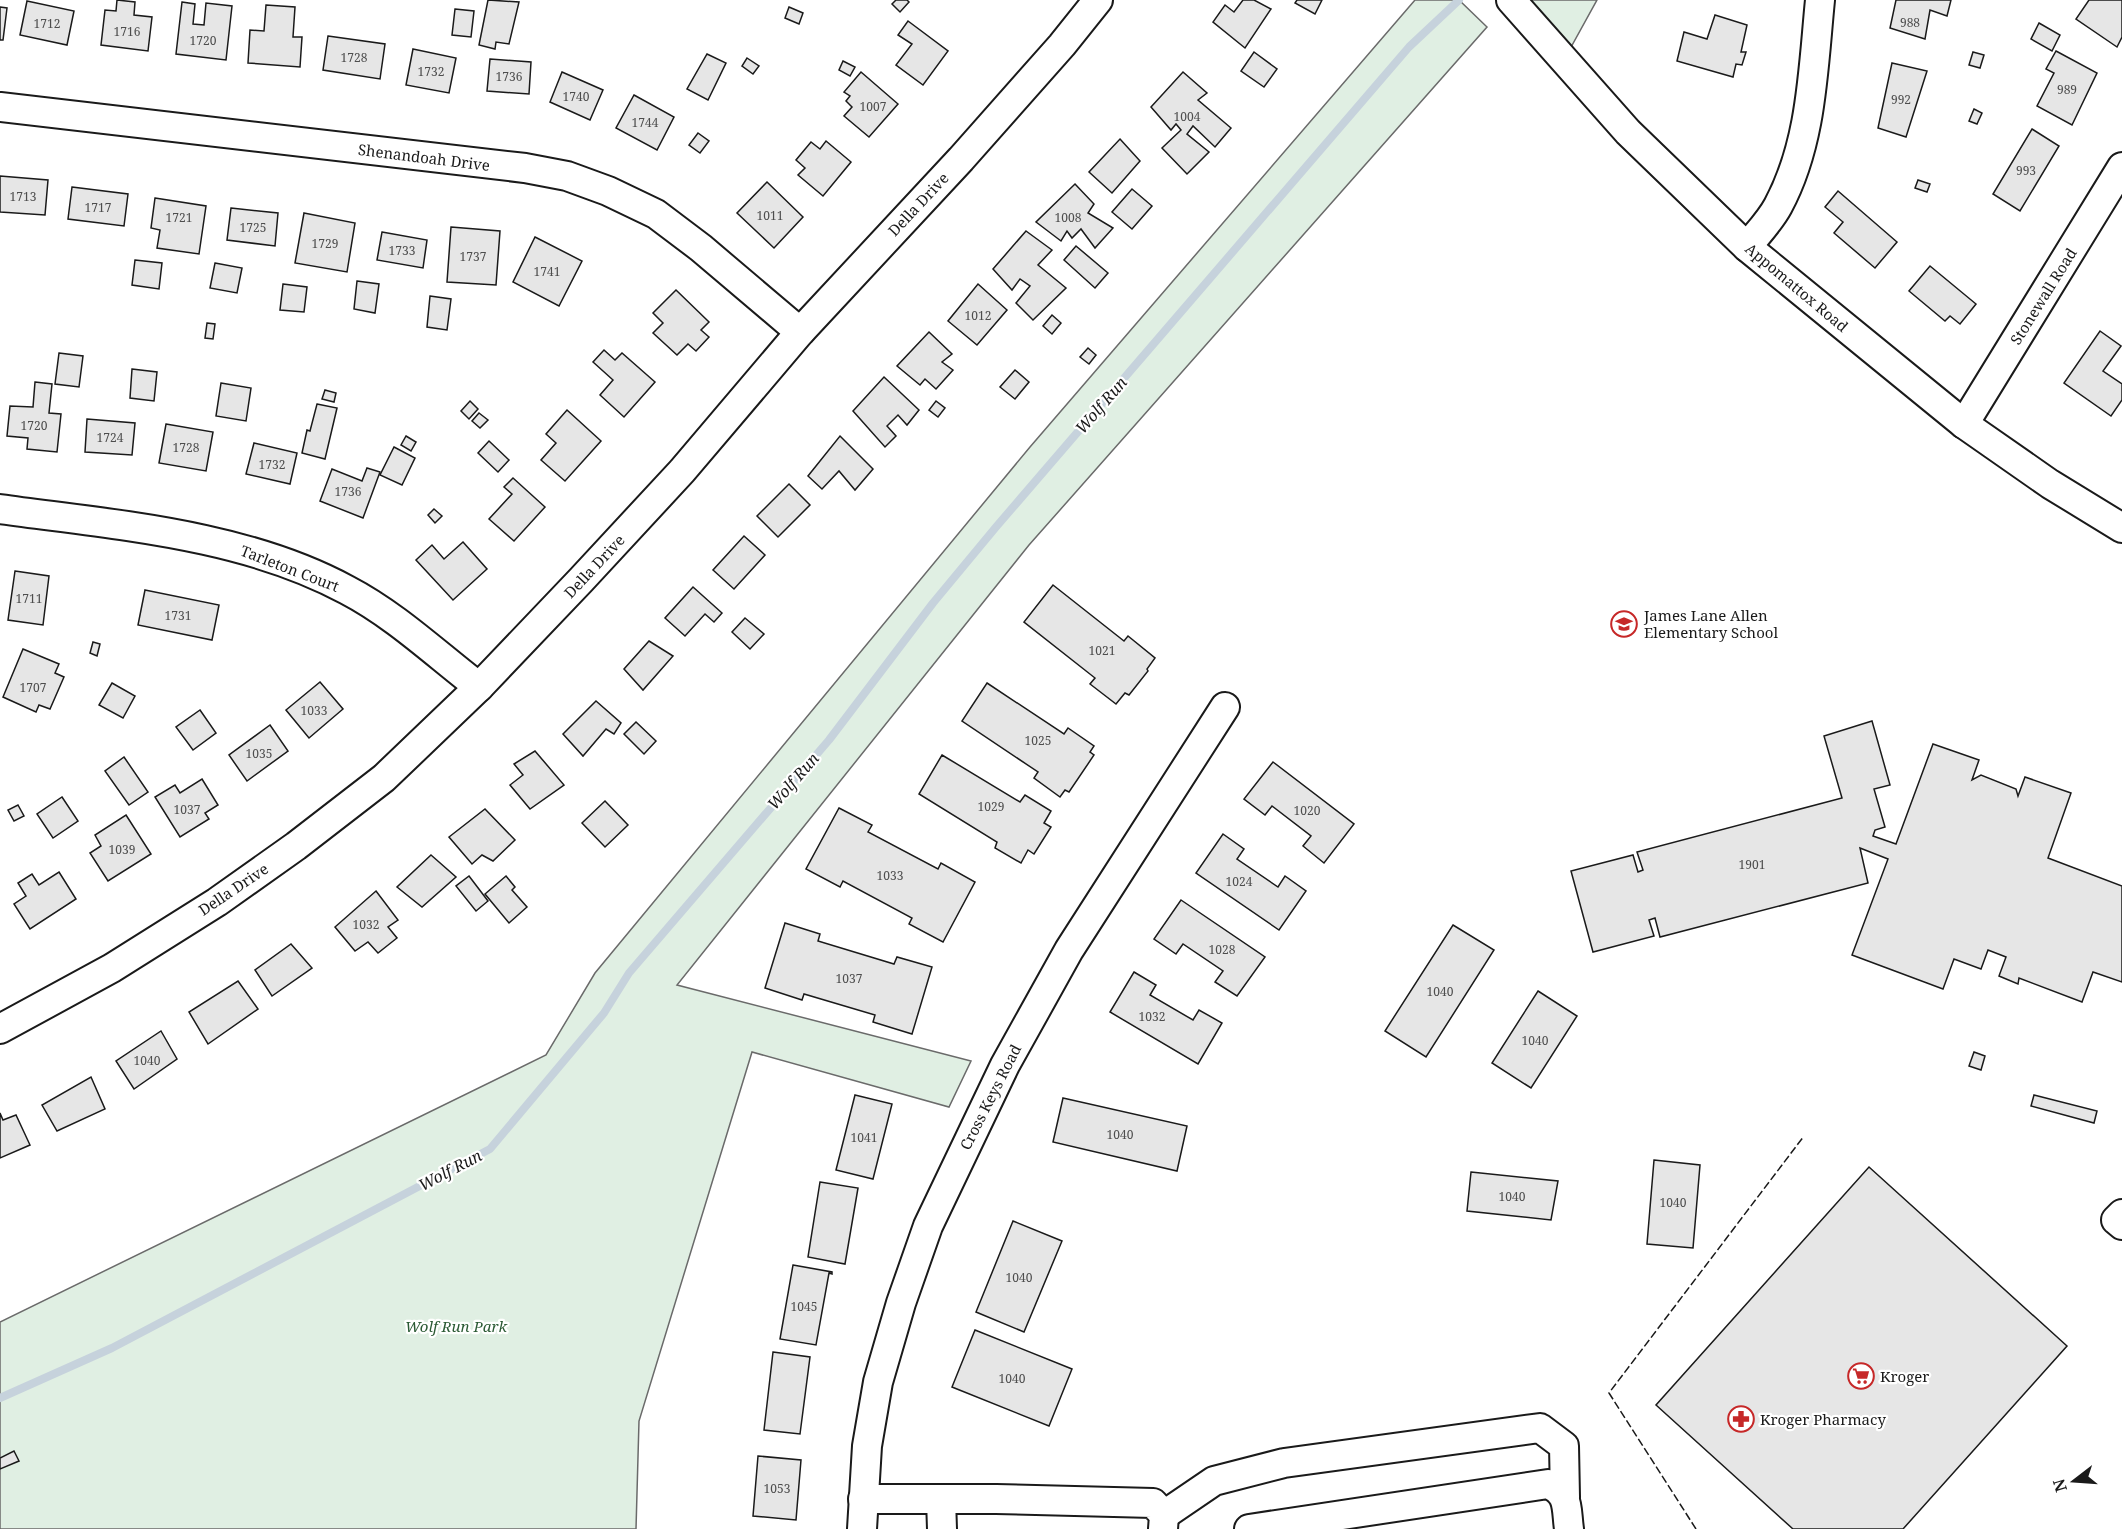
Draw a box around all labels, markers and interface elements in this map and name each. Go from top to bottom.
house number: 988 [1900,14,1920,31]
house number: 1712 [34,15,60,32]
house number: 1716 [114,23,141,40]
house number: 1720 [190,32,217,49]
house number: 1728 [341,49,368,66]
house number: 1732 [418,63,444,80]
house number: 1736 [496,68,523,85]
house number: 989 [2057,81,2077,98]
house number: 1740 [563,88,590,105]
house number: 992 [1891,91,1911,108]
house number: 1007 [860,98,887,115]
house number: 1004 [1174,108,1201,125]
house number: 1744 [632,114,659,131]
street label: Shenandoah Drive [357,139,491,175]
house number: 993 [2016,162,2036,179]
street label: Della Drive [883,168,953,240]
house number: 1713 [10,188,37,205]
house number: 1717 [85,199,112,216]
house number: 1011 [757,207,783,224]
house number: 1721 [166,209,192,226]
house number: 1008 [1055,209,1082,226]
house number: 1725 [240,219,266,236]
house number: 1729 [312,235,338,252]
street label: Appomattox Road [1741,238,1853,336]
house number: 1733 [389,242,416,259]
street label: Stonewall Road [2005,244,2081,348]
house number: 1737 [460,248,487,265]
house number: 1741 [534,263,560,280]
house number: 1012 [965,307,991,324]
water label: Wolf Run [1070,371,1132,438]
house number: 1720 [21,417,48,434]
house number: 1724 [97,429,124,446]
house number: 1728 [173,439,200,456]
house number: 1732 [259,456,285,473]
house number: 1736 [335,483,362,500]
street label: Della Drive [559,530,629,602]
street label: Tarleton Court [238,540,342,596]
house number: 1711 [16,590,42,607]
place label: James Lane Allen Elementary School [1643,605,1778,642]
house number: 1731 [165,607,191,624]
school or university icon: James Lane Allen Elementary School [1609,609,1639,639]
house number: 1021 [1089,642,1115,659]
house number: 1707 [20,679,47,696]
house number: 1033 [301,702,328,719]
house number: 1025 [1025,732,1051,749]
house number: 1035 [246,745,272,762]
water label: Wolf Run [762,747,824,814]
house number: 1029 [978,798,1004,815]
house number: 1037 [174,801,201,818]
house number: 1020 [1294,802,1321,819]
house number: 1039 [109,841,135,858]
house number: 1901 [1739,856,1765,873]
street label: Della Drive [194,858,272,920]
house number: 1033 [877,867,904,884]
house number: 1024 [1226,873,1253,890]
house number: 1032 [353,916,379,933]
house number: 1028 [1209,941,1236,958]
house number: 1037 [836,970,863,987]
house number: 1040 [1427,983,1454,1000]
house number: 1032 [1139,1008,1165,1025]
house number: 1040 [1522,1032,1549,1049]
street label: Cross Keys Road [955,1041,1025,1153]
house number: 1040 [134,1052,161,1069]
house number: 1040 [1107,1126,1134,1143]
house number: 1041 [851,1129,877,1146]
water label: Wolf Run [414,1144,486,1196]
house number: 1040 [1499,1188,1526,1205]
house number: 1040 [1660,1194,1687,1211]
house number: 1040 [1006,1269,1033,1286]
house number: 1045 [791,1298,817,1315]
park label: Wolf Run Park [405,1316,507,1336]
supermarket icon: Kroger [1846,1361,1876,1391]
place label: Kroger [1880,1366,1929,1386]
house number: 1040 [999,1370,1026,1387]
pharmacy icon: Kroger Pharmacy [1726,1404,1756,1434]
place label: Kroger Pharmacy [1760,1409,1886,1429]
north arrow [2044,1451,2104,1511]
text: N [2047,1476,2072,1495]
house number: 1053 [764,1480,791,1497]

